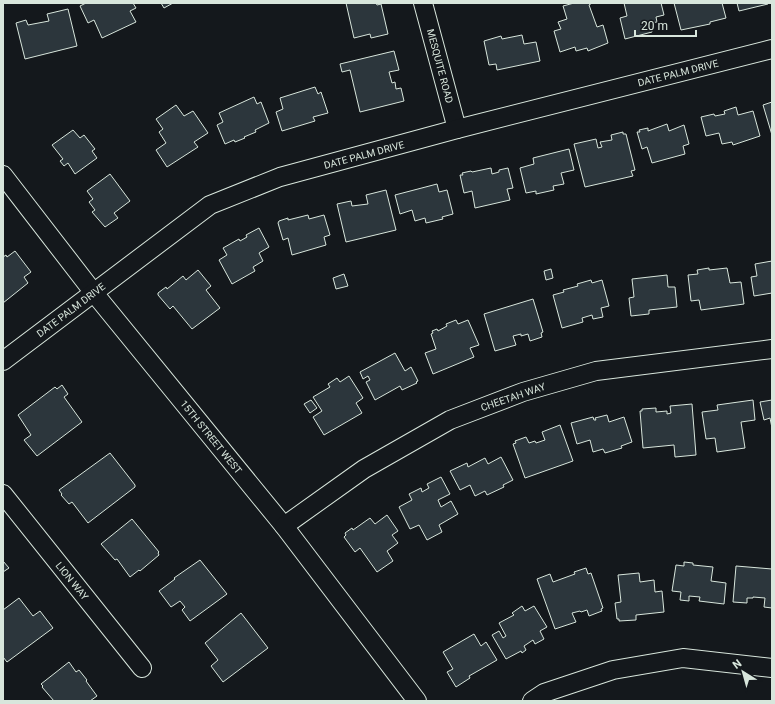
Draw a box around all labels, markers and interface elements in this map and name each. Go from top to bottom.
scale bar [635,12,696,38]
text: 20 m [641,19,668,33]
street label: MESQUITE ROAD [425,28,455,104]
street label: DATE PALM DRIVE [637,58,720,88]
street label: DATE PALM DRIVE [323,139,406,171]
street label: DATE PALM DRIVE [35,281,108,339]
street label: CHEETAH WAY [479,381,547,413]
street label: 15TH STREET WEST [178,398,244,476]
street label: LION WAY [53,560,91,602]
north arrow [723,652,763,692]
text: N [730,657,744,672]

